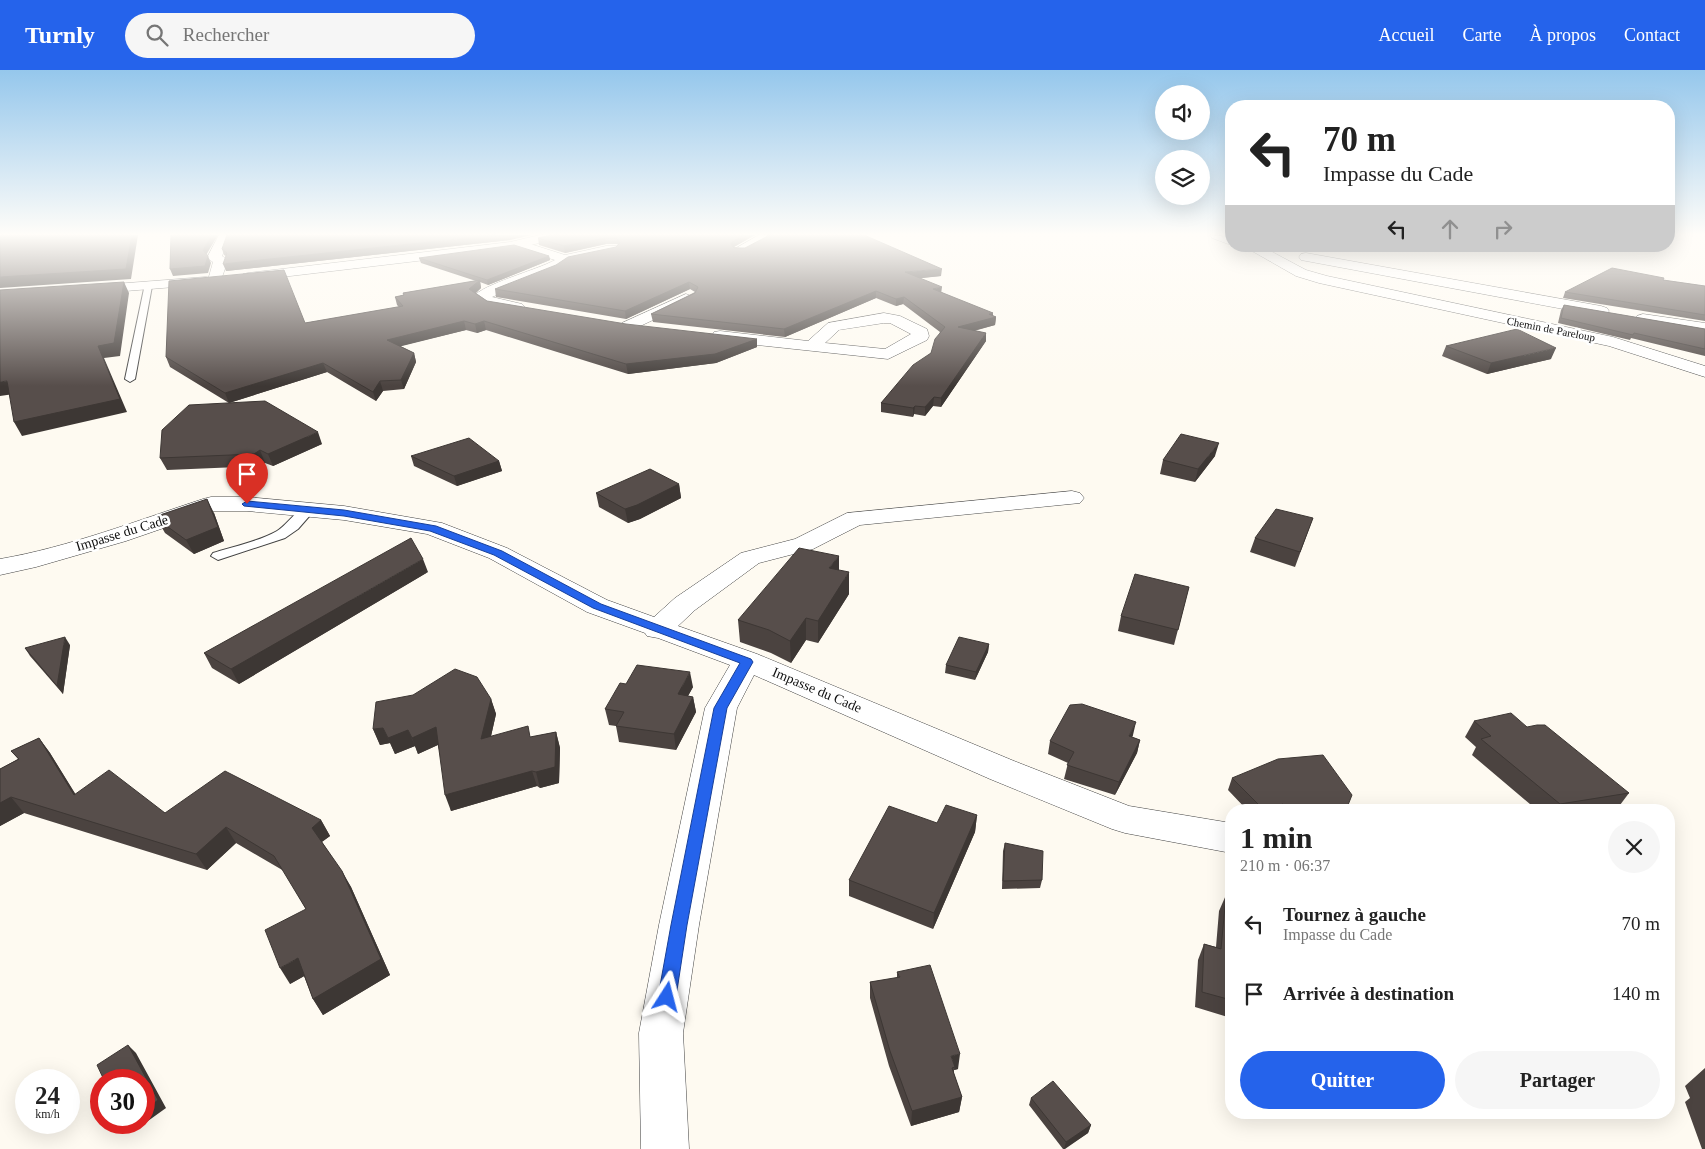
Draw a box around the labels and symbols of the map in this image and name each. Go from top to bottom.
street label: Chemin de Pareloup [1506,315,1597,344]
pin [226,453,268,504]
street label: Impasse du Cade [74,512,170,554]
street label: Impasse du Cade [770,664,864,716]
position arrow [640,970,692,1022]
speed limit sign: 30 [90,1069,155,1134]

